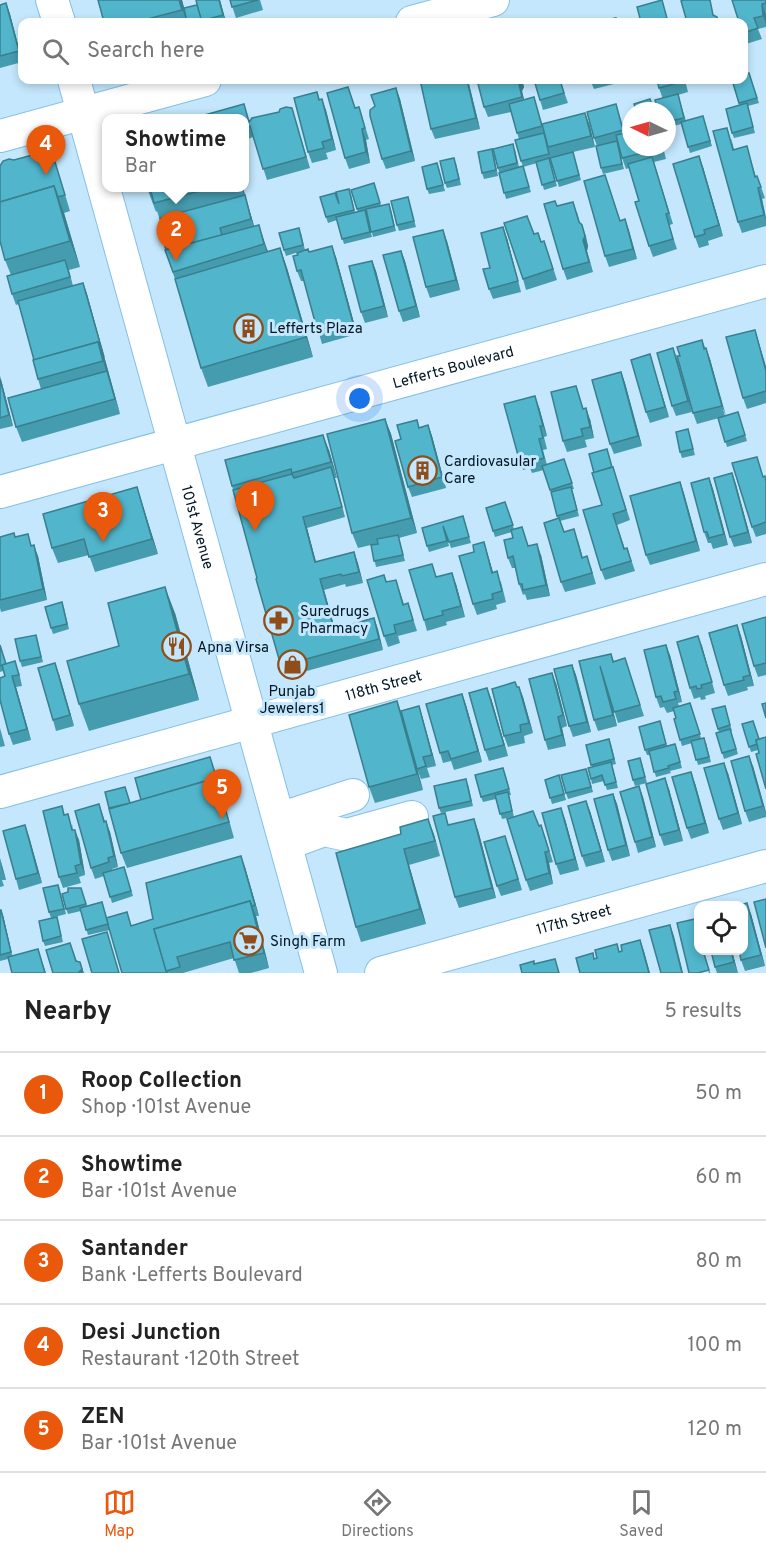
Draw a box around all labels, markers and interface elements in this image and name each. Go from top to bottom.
search box [18,18,748,84]
icon: search [39,35,72,68]
text: Search here [87,38,205,65]
north arrow [622,102,676,156]
popup [102,114,249,192]
pin: 4 [26,126,66,175]
text: Showtime [125,127,226,154]
text: Bar [125,154,157,180]
pin: 2 [156,212,195,261]
building icon: Lefferts Plaza [232,312,264,344]
place label: Lefferts Plaza [269,320,363,339]
street label: Lefferts Boulevard [391,343,516,394]
your location [345,384,374,413]
place label: Cardiovasular Care [444,453,536,489]
building icon: Cardiovasular Care [407,454,439,486]
pin: 1 [236,482,274,531]
street label: 101st Avenue [176,484,217,572]
pin: 3 [84,492,122,542]
place label: Suredrugs Pharmacy [300,603,369,639]
pharmacy icon: Suredrugs Pharmacy [263,604,295,636]
restaurant icon: Apna Virsa [160,631,192,663]
place label: Apna Virsa [197,639,269,658]
shop icon: Punjab Jewelers1 [276,648,308,680]
street label: 118th Street [343,667,424,707]
place label: Punjab Jewelers1 [259,683,325,719]
pin: 5 [202,770,242,819]
street label: 117th Street [534,901,614,940]
map controls [694,901,748,955]
button: locate [694,901,748,955]
supermarket icon: Singh Farm [233,925,265,957]
place label: Singh Farm [270,933,346,952]
text: Nearby [24,996,112,1029]
text: 5 results [665,999,742,1025]
text: Roop Collection [81,1068,242,1095]
text: 1 [40,1081,48,1107]
text: 50 m [695,1081,742,1107]
text: Shop · 101st Avenue [81,1095,251,1121]
text: Showtime [81,1152,183,1179]
text: 2 [37,1165,50,1191]
text: 60 m [696,1165,742,1191]
text: Bar · 101st Avenue [81,1179,237,1205]
text: Santander [81,1236,188,1263]
text: 3 [38,1249,50,1275]
text: 80 m [696,1249,742,1275]
text: Bank · Lefferts Boulevard [81,1263,303,1289]
text: Desi Junction [81,1320,221,1347]
text: 4 [37,1333,50,1359]
text: 100 m [687,1333,742,1359]
text: Restaurant · 120th Street [81,1347,300,1373]
text: ZEN [81,1404,125,1431]
text: 5 [37,1417,50,1443]
text: 120 m [688,1417,742,1443]
text: Bar · 101st Avenue [81,1431,237,1457]
tab: Map [103,1486,136,1542]
tab: Directions [341,1486,414,1542]
tab: Saved [619,1486,663,1542]

